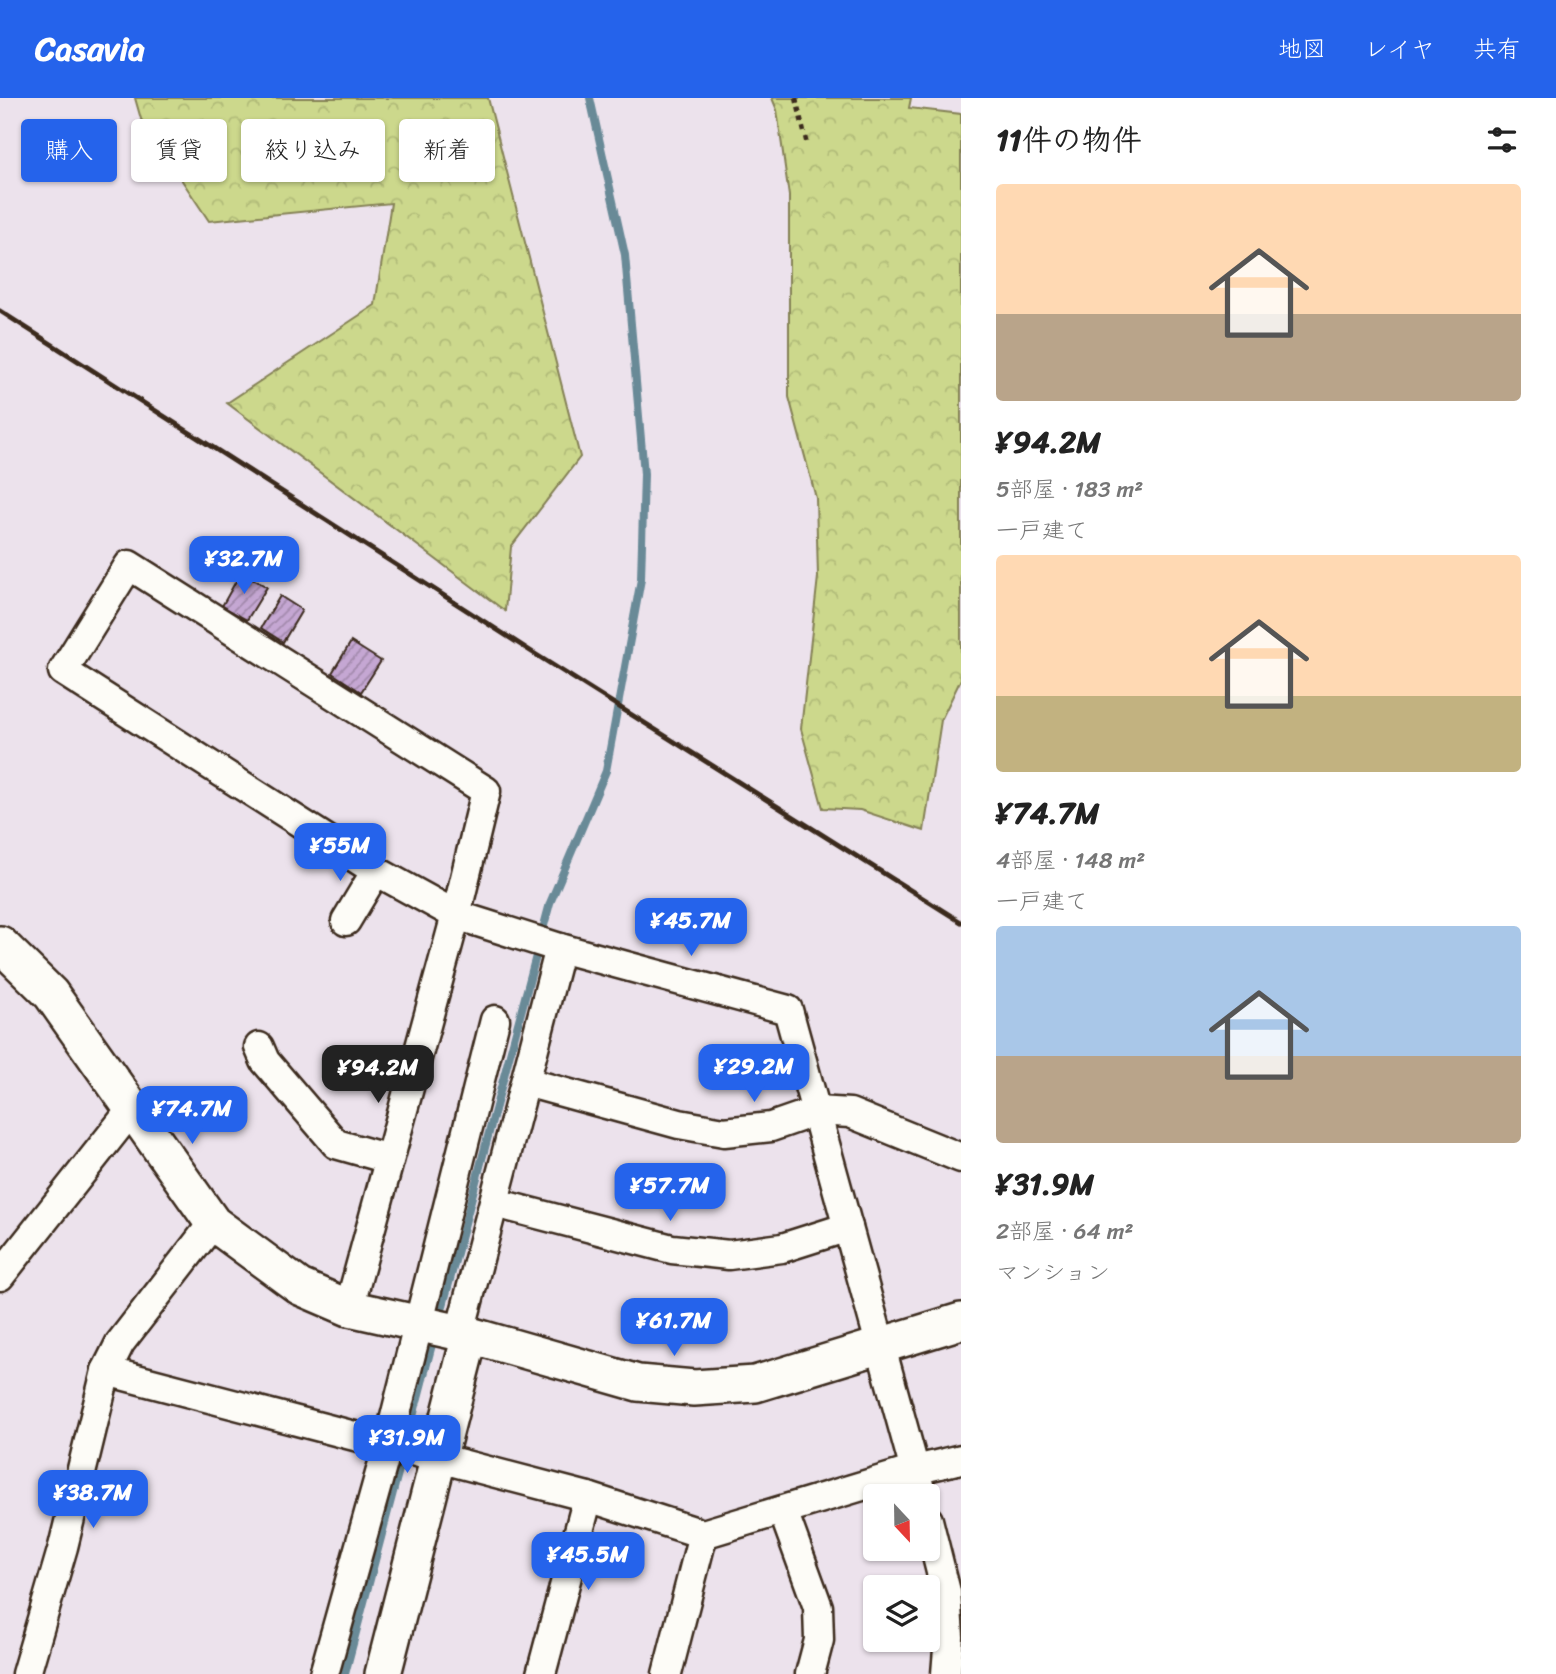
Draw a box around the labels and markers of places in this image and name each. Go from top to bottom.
pin: ¥32.7M [187,536,301,596]
pin: ¥55M [299,824,381,883]
pin: ¥45.7M [634,898,748,958]
pin: ¥29.2M [697,1044,811,1104]
pin: ¥94.2M [321,1046,435,1105]
pin: ¥74.7M [135,1086,249,1146]
pin: ¥57.7M [613,1164,727,1223]
pin: ¥61.7M [617,1298,731,1358]
pin: ¥31.9M [350,1416,464,1475]
pin: ¥38.7M [36,1470,150,1530]
pin: ¥45.5M [531,1532,645,1592]

